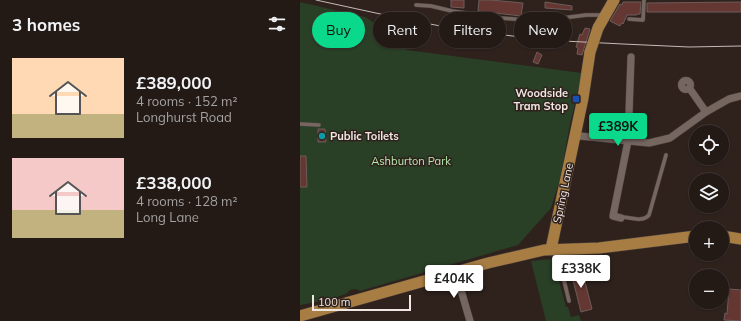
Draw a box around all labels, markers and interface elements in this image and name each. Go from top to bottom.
chip: Buy [312,12,365,48]
chip: Rent [373,12,431,48]
chip: Filters [439,12,506,48]
chip: New [514,12,572,48]
icon: filters [266,13,288,35]
text: 3 homes [12,14,80,35]
text: £389,000 [136,72,212,93]
icon: home [44,74,92,122]
place label: Woodside Tram Stop [514,86,568,113]
text: 4 rooms · 152 m² [136,93,237,109]
marker: Woodside Tram Stop [571,94,581,104]
text: Longhurst Road [136,109,232,125]
pin: £389K [590,113,646,147]
text: £389K [598,118,638,134]
map controls [689,125,729,309]
button: locate [689,125,729,165]
place label: Public Toilets [330,129,399,143]
marker: Public Toilets [317,131,327,141]
park label: Ashburton Park [371,154,451,168]
street label: Spring Lane [550,162,576,224]
text: £338,000 [136,172,212,193]
button: layers [689,173,729,213]
icon: home [44,174,92,222]
text: 4 rooms · 128 m² [136,193,237,209]
text: Long Lane [136,209,199,225]
button: + [689,221,729,261]
pin: £338K [553,255,609,289]
text: £338K [561,260,601,276]
pin: £404K [426,265,482,299]
button: − [689,269,729,309]
text: £404K [434,270,474,286]
scale bar [312,293,411,312]
text: 100 m [318,295,350,309]

